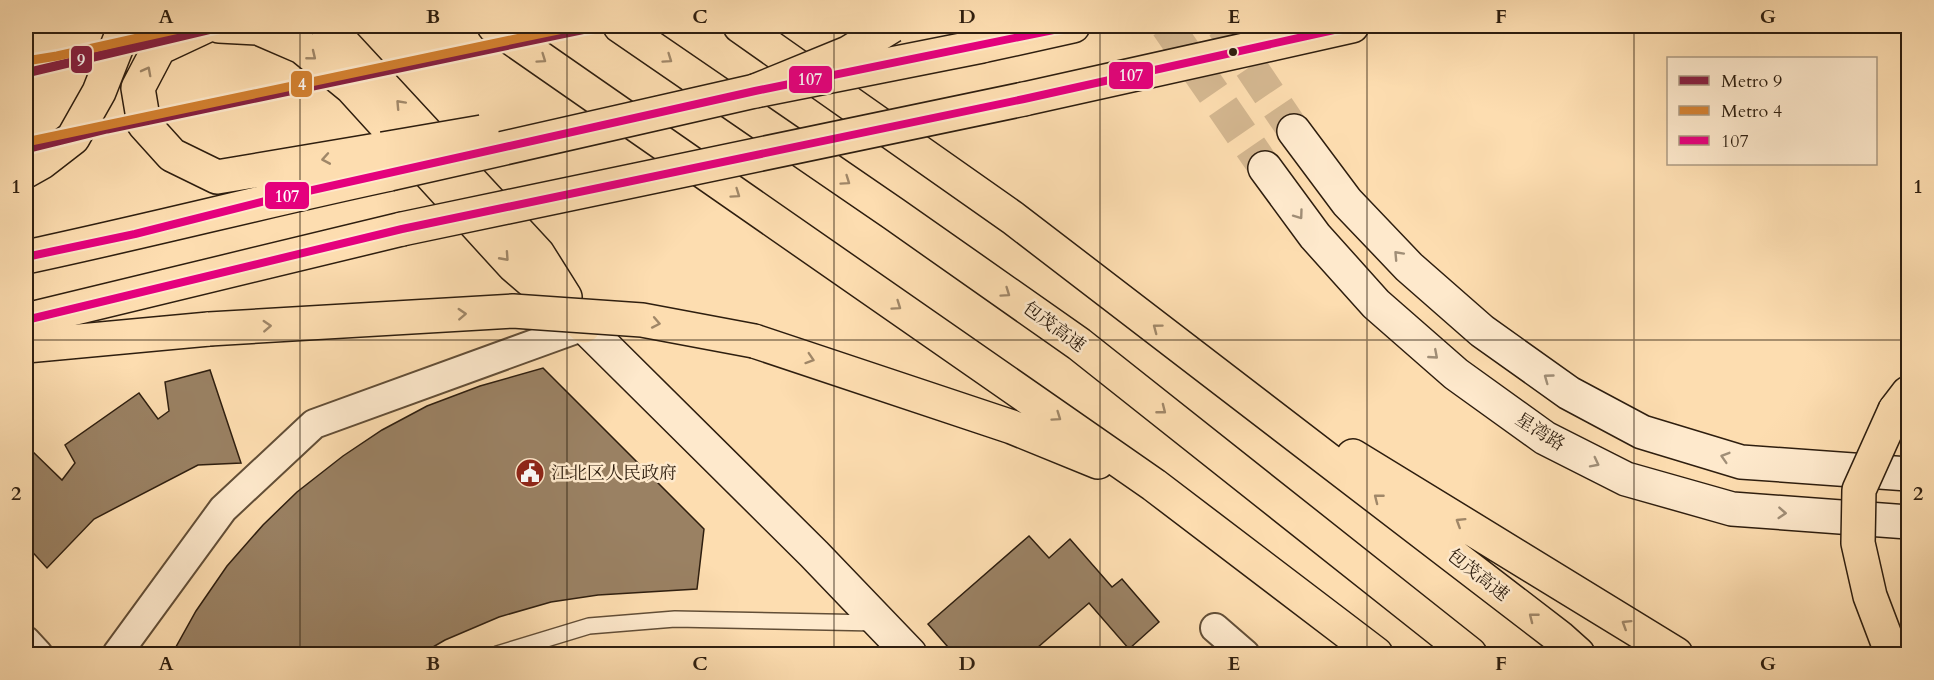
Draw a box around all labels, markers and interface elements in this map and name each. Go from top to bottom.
text: A [158,3,174,30]
text: B [426,3,440,30]
text: C [692,3,708,30]
text: D [958,3,976,30]
text: E [1228,3,1240,30]
text: F [1495,3,1507,30]
text: G [1760,3,1776,30]
line badge: 9 [70,45,93,74]
unlabelled marker [1227,46,1239,58]
one-way arrow [305,48,316,59]
text: 9 [77,50,85,72]
one-way arrow [535,52,546,63]
one-way arrow [661,52,672,63]
legend [1667,57,1877,165]
line badge: 107 [1108,61,1154,90]
line badge: 107 [788,65,833,94]
text: 107 [1119,65,1143,87]
one-way arrow [140,67,151,77]
text: 107 [798,69,822,91]
text: Metro 9 [1721,69,1782,94]
line badge: 4 [290,70,313,98]
text: 4 [298,74,306,96]
text: Metro 4 [1721,99,1782,124]
one-way arrow [396,100,407,110]
text: 107 [1721,129,1749,154]
one-way arrow [321,152,330,164]
text: 1 [11,173,21,200]
text: 1 [1913,173,1923,200]
one-way arrow [839,174,850,185]
line badge: 107 [264,181,310,210]
text: 107 [275,186,299,208]
one-way arrow [730,187,741,198]
one-way arrow [1292,208,1303,219]
one-way arrow [498,250,509,260]
one-way arrow [1394,251,1405,262]
one-way arrow [999,286,1010,297]
street label: 包茂高速 [1018,296,1090,358]
one-way arrow [890,299,901,310]
one-way arrow [458,308,467,321]
one-way arrow [651,316,661,329]
one-way arrow [263,319,272,332]
one-way arrow [1153,325,1164,336]
one-way arrow [1427,348,1438,359]
one-way arrow [804,352,815,365]
one-way arrow [1544,374,1555,385]
one-way arrow [1155,402,1166,413]
street label: 星湾路 [1510,407,1570,457]
one-way arrow [1050,410,1061,421]
one-way arrow [1720,452,1731,464]
one-way arrow [1589,456,1600,468]
public building icon: 江北区人民政府 [514,457,546,489]
place label: 江北区人民政府 [551,461,677,486]
text: 2 [11,480,21,507]
text: 2 [1913,480,1923,507]
one-way arrow [1374,495,1385,506]
one-way arrow [1778,506,1787,519]
one-way arrow [1456,517,1466,529]
street label: 包茂高速 [1442,543,1514,607]
one-way arrow [1529,613,1540,624]
one-way arrow [1622,619,1632,631]
text: A [158,650,174,677]
text: B [426,650,440,677]
text: C [692,650,708,677]
text: D [958,650,976,677]
text: E [1228,650,1240,677]
text: F [1495,650,1507,677]
text: G [1760,650,1776,677]

